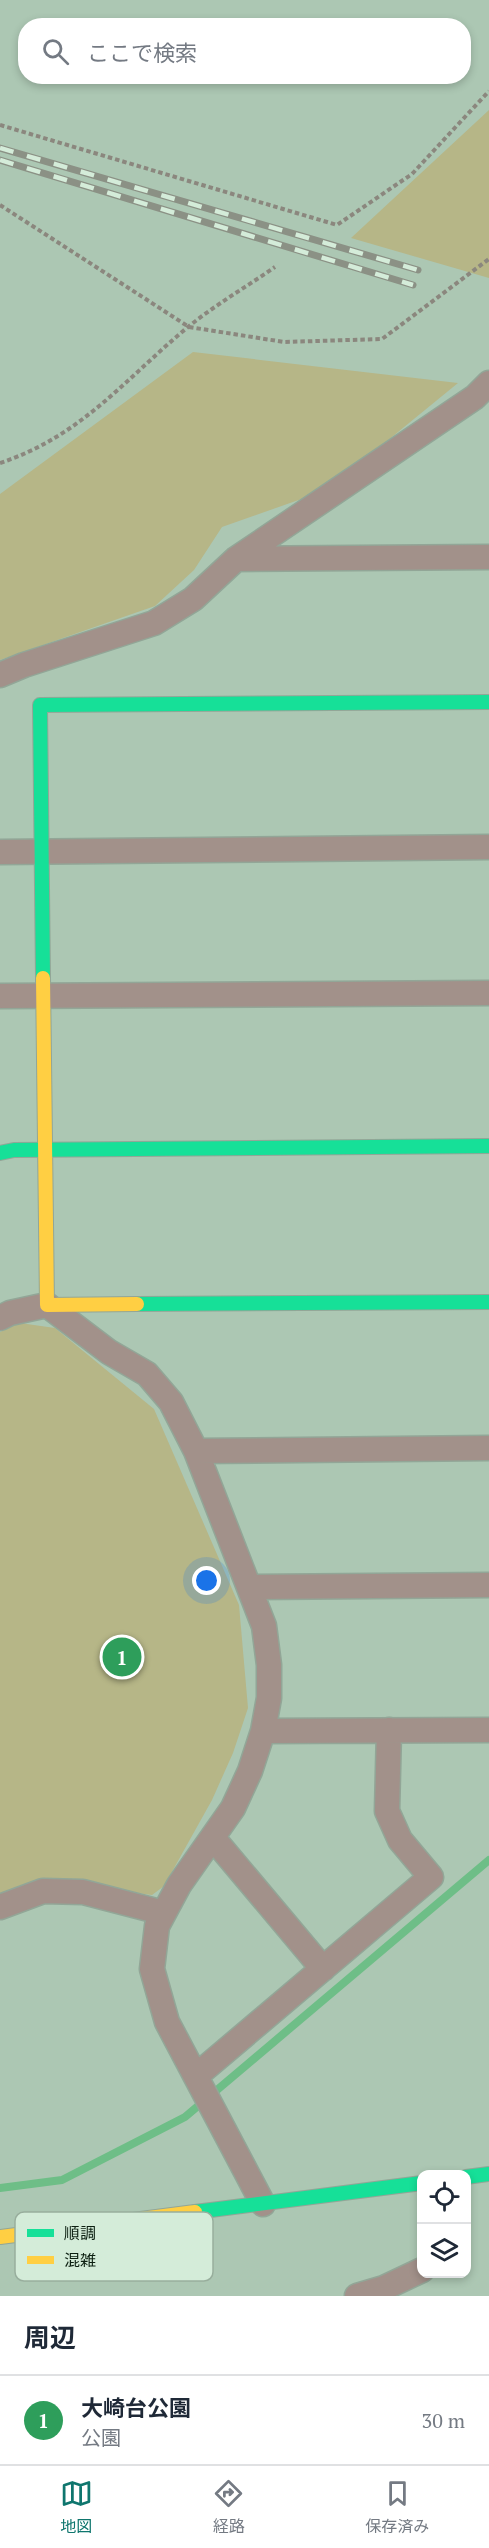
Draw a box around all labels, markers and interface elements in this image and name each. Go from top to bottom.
search box [18,18,471,84]
icon: search [39,35,72,68]
text: ここで検索 [87,38,197,67]
your location [192,1566,221,1595]
pin: 1 [102,1634,142,1680]
map controls [417,2170,471,2278]
button: locate [417,2170,471,2224]
legend [15,2212,213,2281]
text: 順調 [64,2222,96,2244]
button: layers [417,2224,471,2278]
text: 混雑 [64,2249,96,2271]
text: 周辺 [24,2320,76,2354]
text: 大崎台公園 [81,2393,191,2422]
text: 1 [38,2407,49,2434]
text: 30 m [422,2407,465,2434]
text: 公園 [81,2424,121,2451]
tab: 地図 [60,2477,93,2537]
tab: 経路 [212,2477,245,2537]
tab: 保存済み [365,2477,429,2537]

